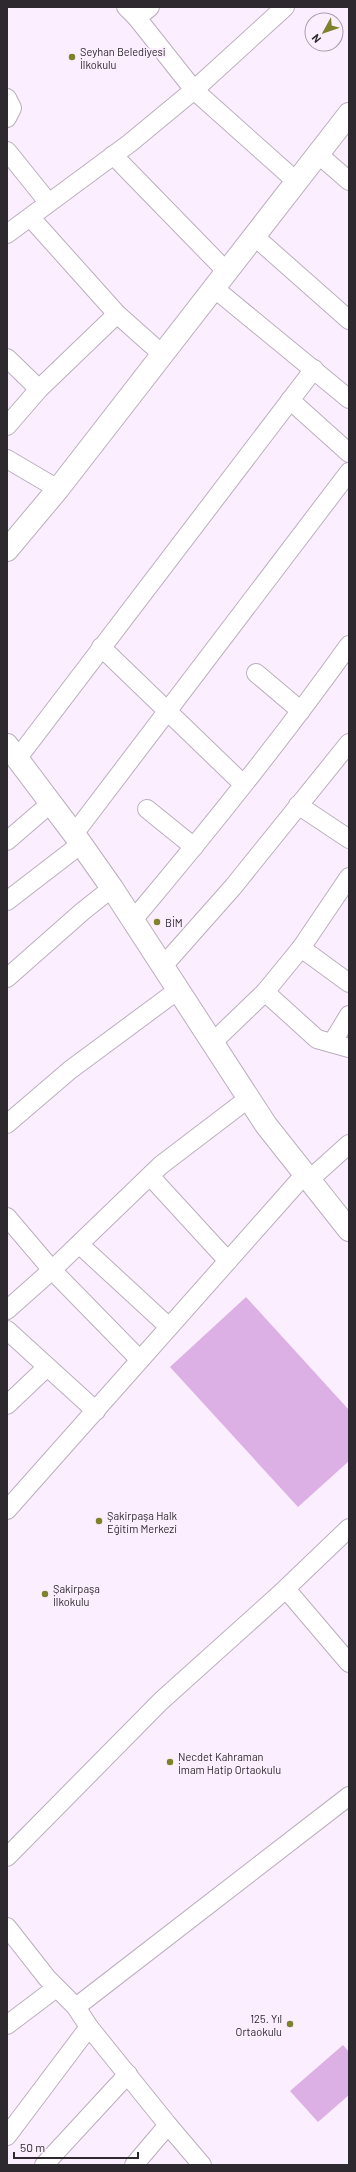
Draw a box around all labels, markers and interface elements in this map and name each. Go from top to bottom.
north arrow [304,12,344,52]
text: N [309,32,323,46]
place label: Seyhan Belediyesi İlkokulu [80,45,166,71]
marker: Seyhan Belediyesi İlkokulu [67,52,77,62]
place label: BİM [165,915,183,929]
marker: BİM [152,917,162,927]
place label: Şakirpaşa Halk Eğitim Merkezi [107,1509,178,1535]
marker: Şakirpaşa Halk Eğitim Merkezi [94,1516,104,1526]
place label: Şakirpaşa İlkokulu [53,1582,100,1608]
marker: Şakirpaşa İlkokulu [40,1589,50,1599]
place label: Necdet Kahraman İmam Hatip Ortaokulu [178,1750,281,1776]
marker: Necdet Kahraman İmam Hatip Ortaokulu [165,1757,175,1767]
place label: 125. Yıl Ortaokulu [236,2012,282,2038]
marker: 125. Yıl Ortaokulu [285,2019,295,2029]
scale bar [14,2134,138,2160]
text: 50 m [20,2140,45,2154]

